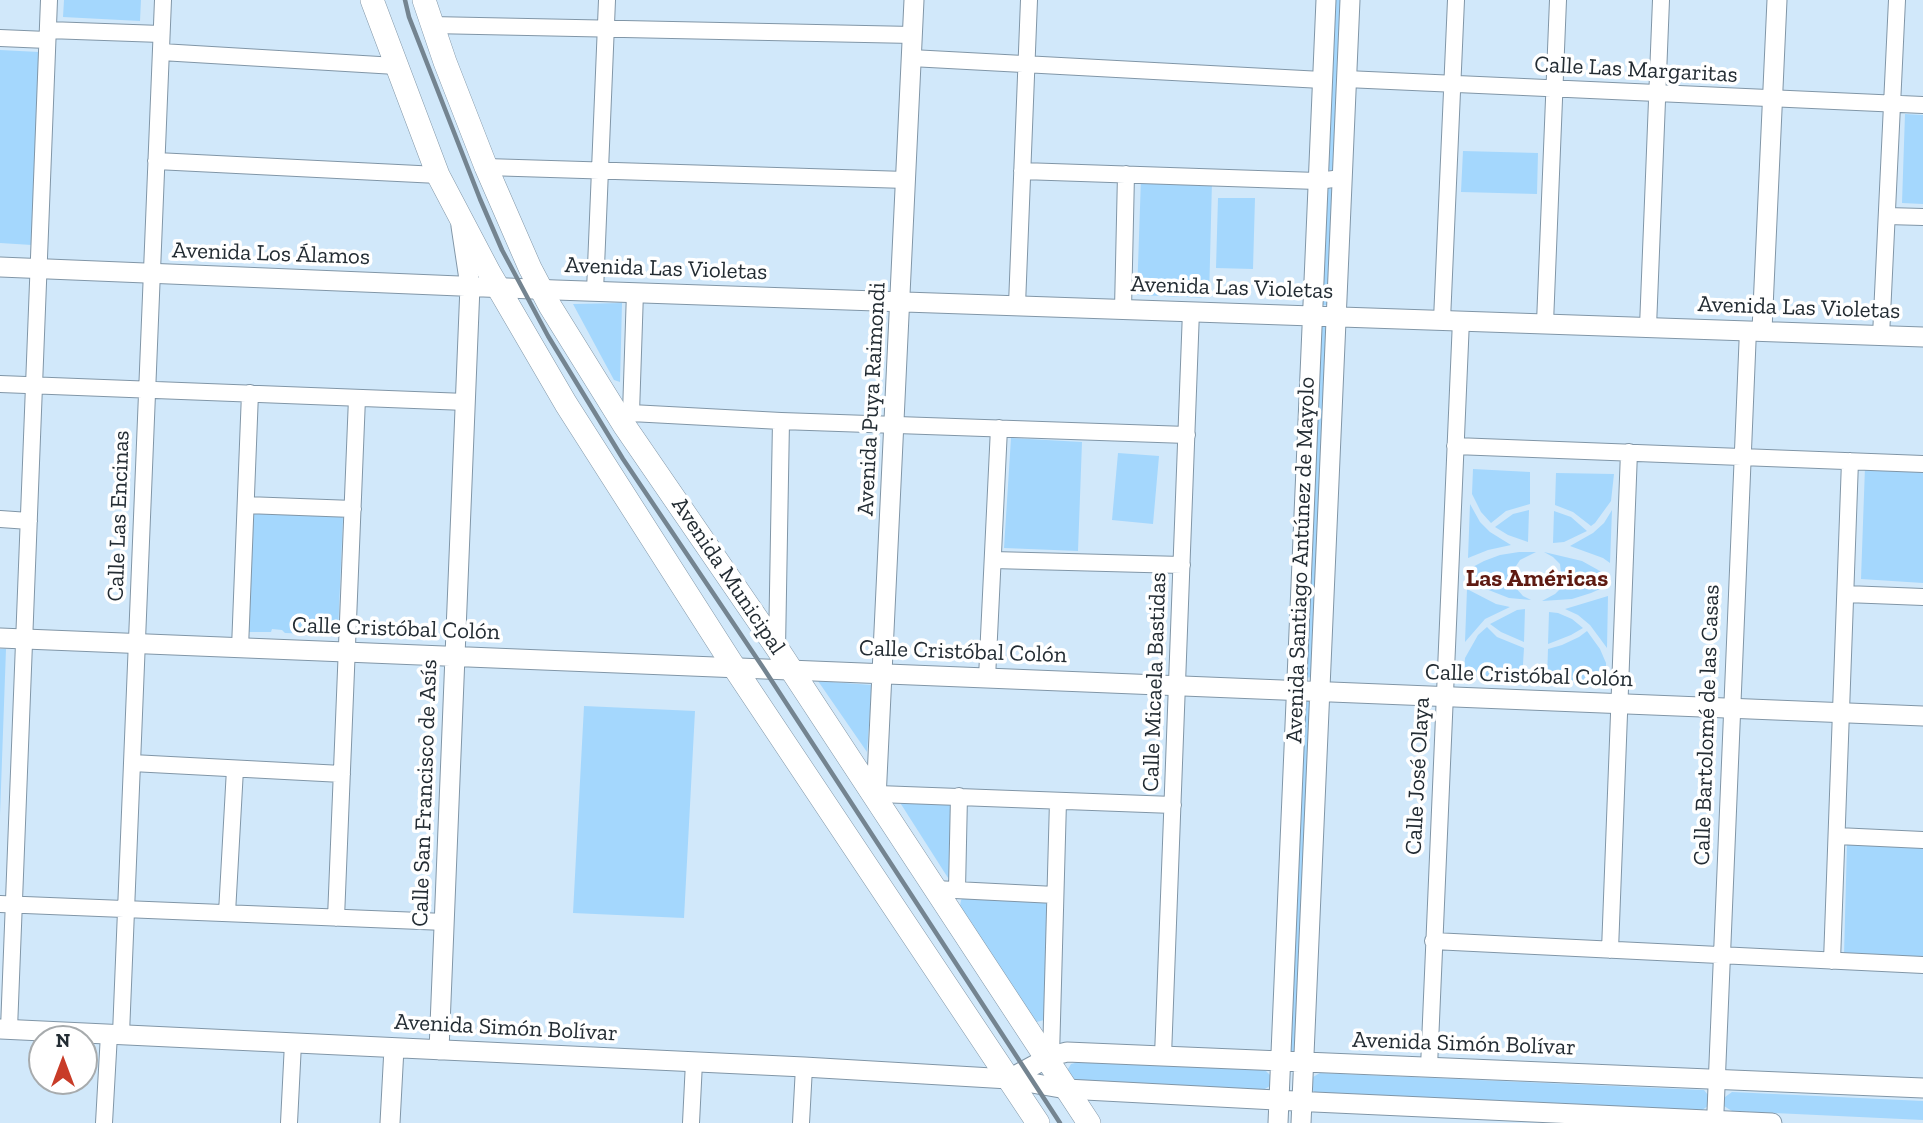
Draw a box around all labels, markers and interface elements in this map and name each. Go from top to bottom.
street label: Calle Las Margaritas [1534,51,1738,89]
street label: Avenida Los Álamos [172,237,370,271]
street label: Avenida Las Violetas [564,252,768,286]
street label: Avenida Las Violetas [1130,271,1334,305]
street label: Avenida Puya Raimondi [852,281,892,517]
street label: Avenida Las Violetas [1697,291,1901,325]
street label: Avenida Santiago Antúnez de Mayolo [1281,376,1321,744]
street label: Calle Las Encinas [102,430,136,602]
street label: Avenida Municipal [665,492,791,660]
district label: Las Américas [1466,565,1608,593]
street label: Calle Micaela Bastidas [1137,572,1173,792]
street label: Calle Bartolomé de las Casas [1688,584,1726,866]
street label: Calle Cristóbal Colón [292,612,500,646]
street label: Calle Cristóbal Colón [859,635,1067,669]
street label: Calle San Francisco de Asís [407,659,443,927]
street label: Calle Cristóbal Colón [1425,659,1633,693]
street label: Calle José Olaya [1400,696,1436,856]
street label: Avenida Simón Bolívar [394,1008,618,1048]
north arrow [28,1025,98,1095]
street label: Avenida Simón Bolívar [1352,1026,1576,1062]
text: N [56,1029,70,1052]

